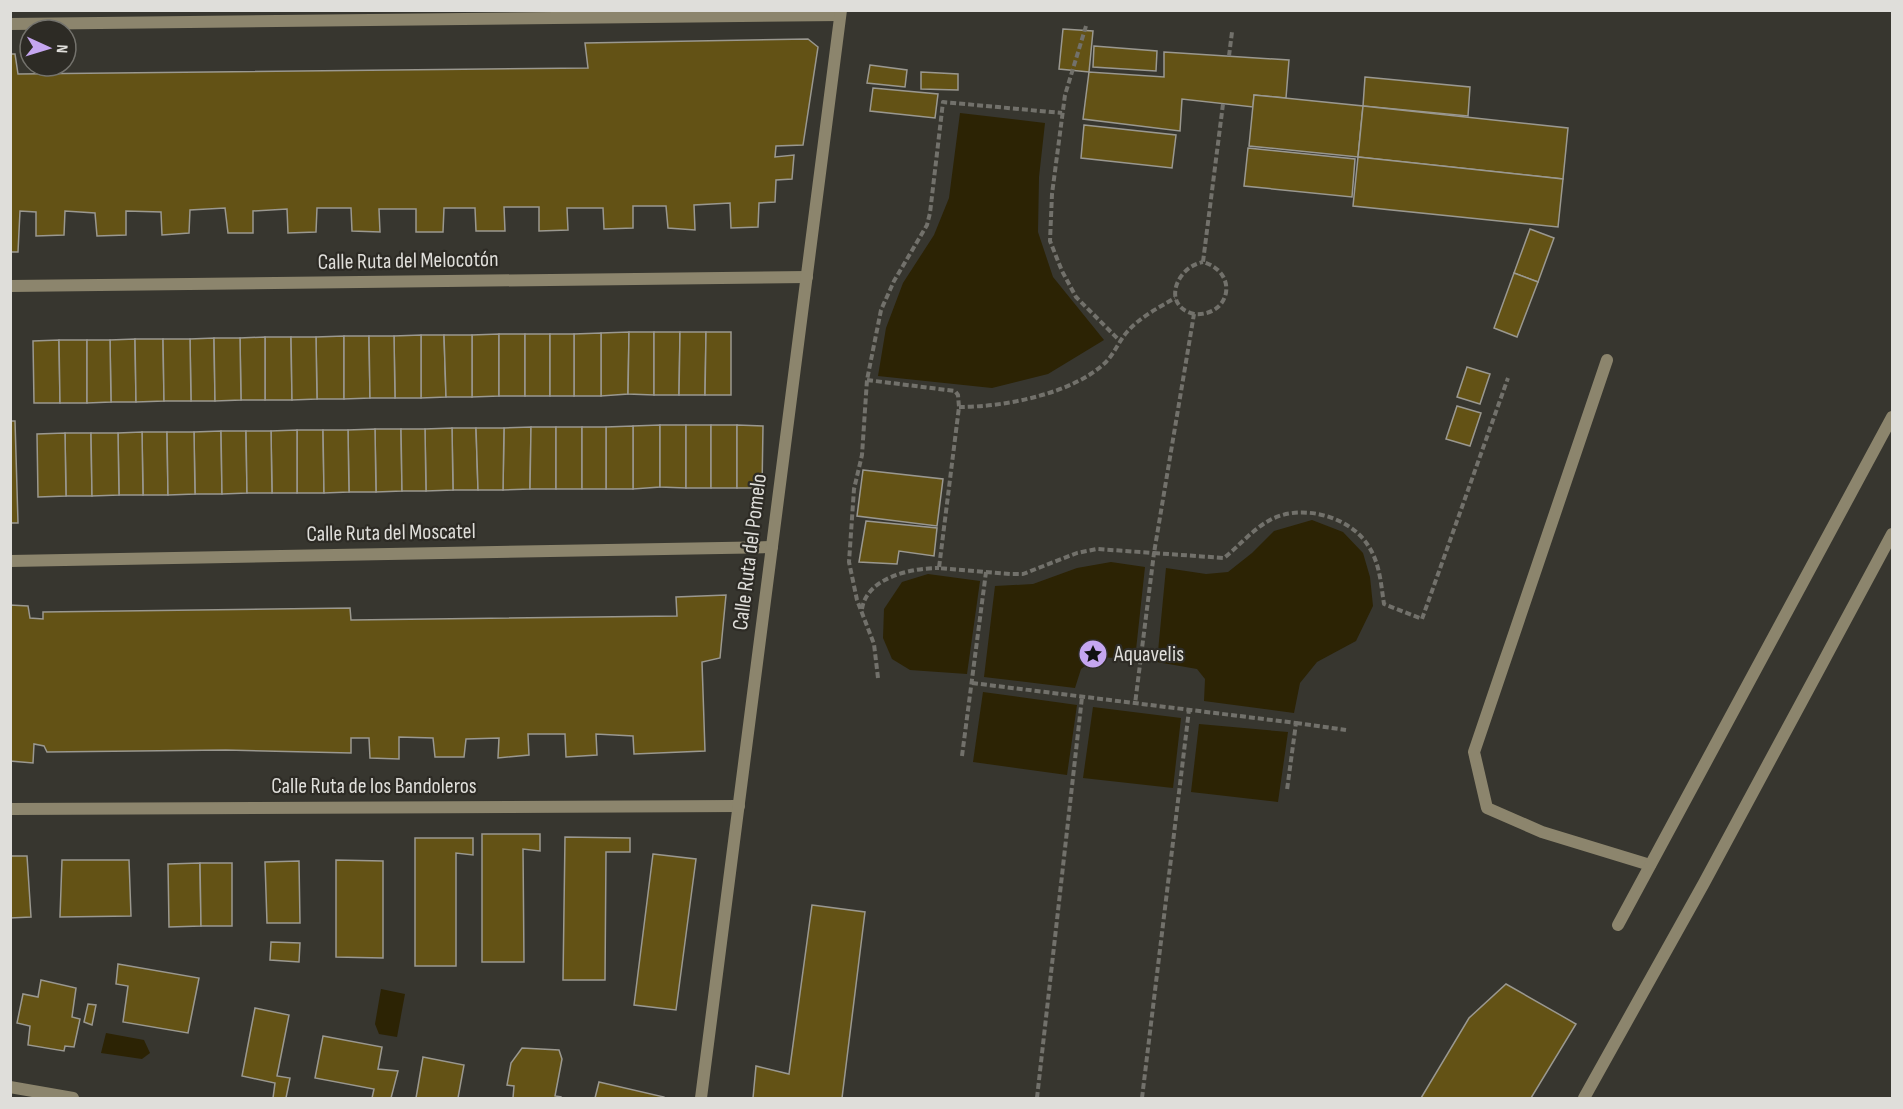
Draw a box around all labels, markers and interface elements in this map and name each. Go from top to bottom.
north arrow [18,18,78,78]
text: N [52,44,71,54]
street label: Calle Ruta del Melocotón [317,246,499,276]
street label: Calle Ruta del Pomelo [727,472,773,632]
street label: Calle Ruta del Moscatel [306,518,476,548]
place icon: Aquavelis [1077,638,1109,670]
place label: Aquavelis [1113,641,1184,668]
street label: Calle Ruta de los Bandoleros [271,773,477,800]

